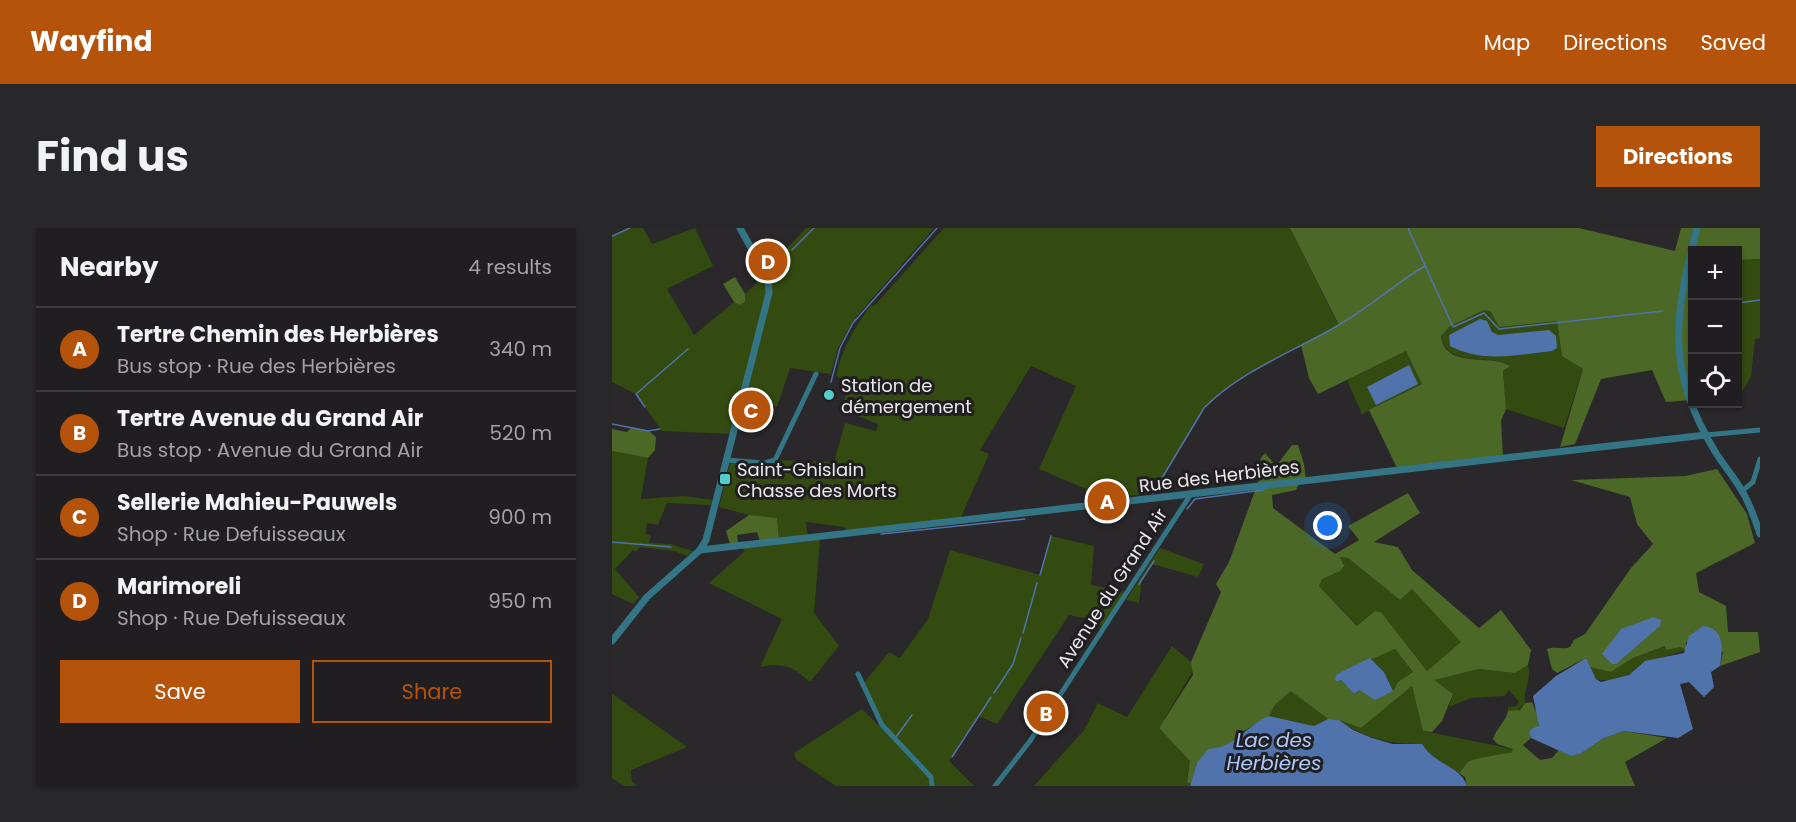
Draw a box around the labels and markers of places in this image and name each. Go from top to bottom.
pin: D [748,238,788,284]
place label: Station de démergement [841,373,972,419]
pin: C [732,388,770,432]
marker: Station de démergement [822,388,836,402]
place label: Saint-Ghislain Chasse des Morts [737,457,897,503]
marker: Saint-Ghislain Chasse des Morts [718,472,732,486]
pin: A [1088,478,1126,524]
pin: B [1026,690,1066,736]

